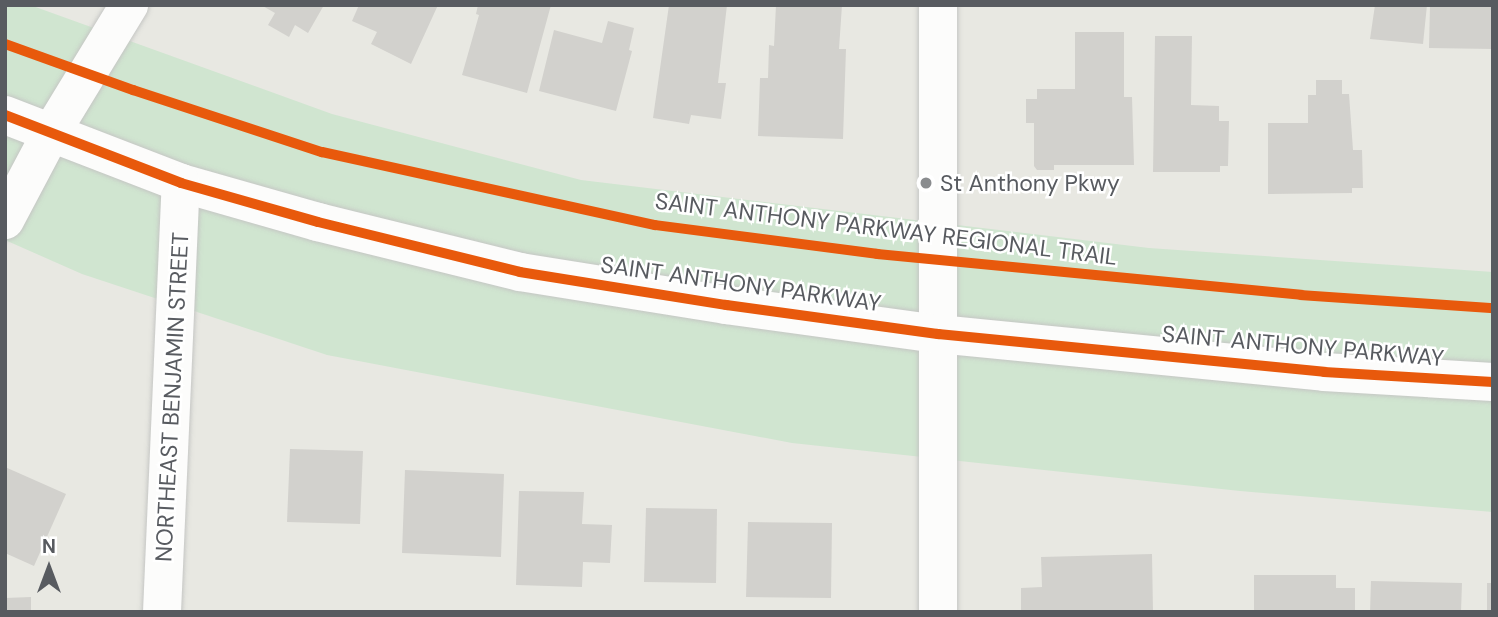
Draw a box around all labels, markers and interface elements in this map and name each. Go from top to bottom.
place label: St Anthony Pkwy [940,169,1120,197]
marker: St Anthony Pkwy [918,175,934,191]
street label: SAINT ANTHONY PARKWAY REGIONAL TRAIL [653,187,1119,271]
street label: NORTHEAST BENJAMIN STREET [150,231,194,563]
street label: SAINT ANTHONY PARKWAY [599,251,883,317]
street label: SAINT ANTHONY PARKWAY [1161,320,1445,372]
north arrow [14,533,84,603]
text: N [42,534,56,559]

